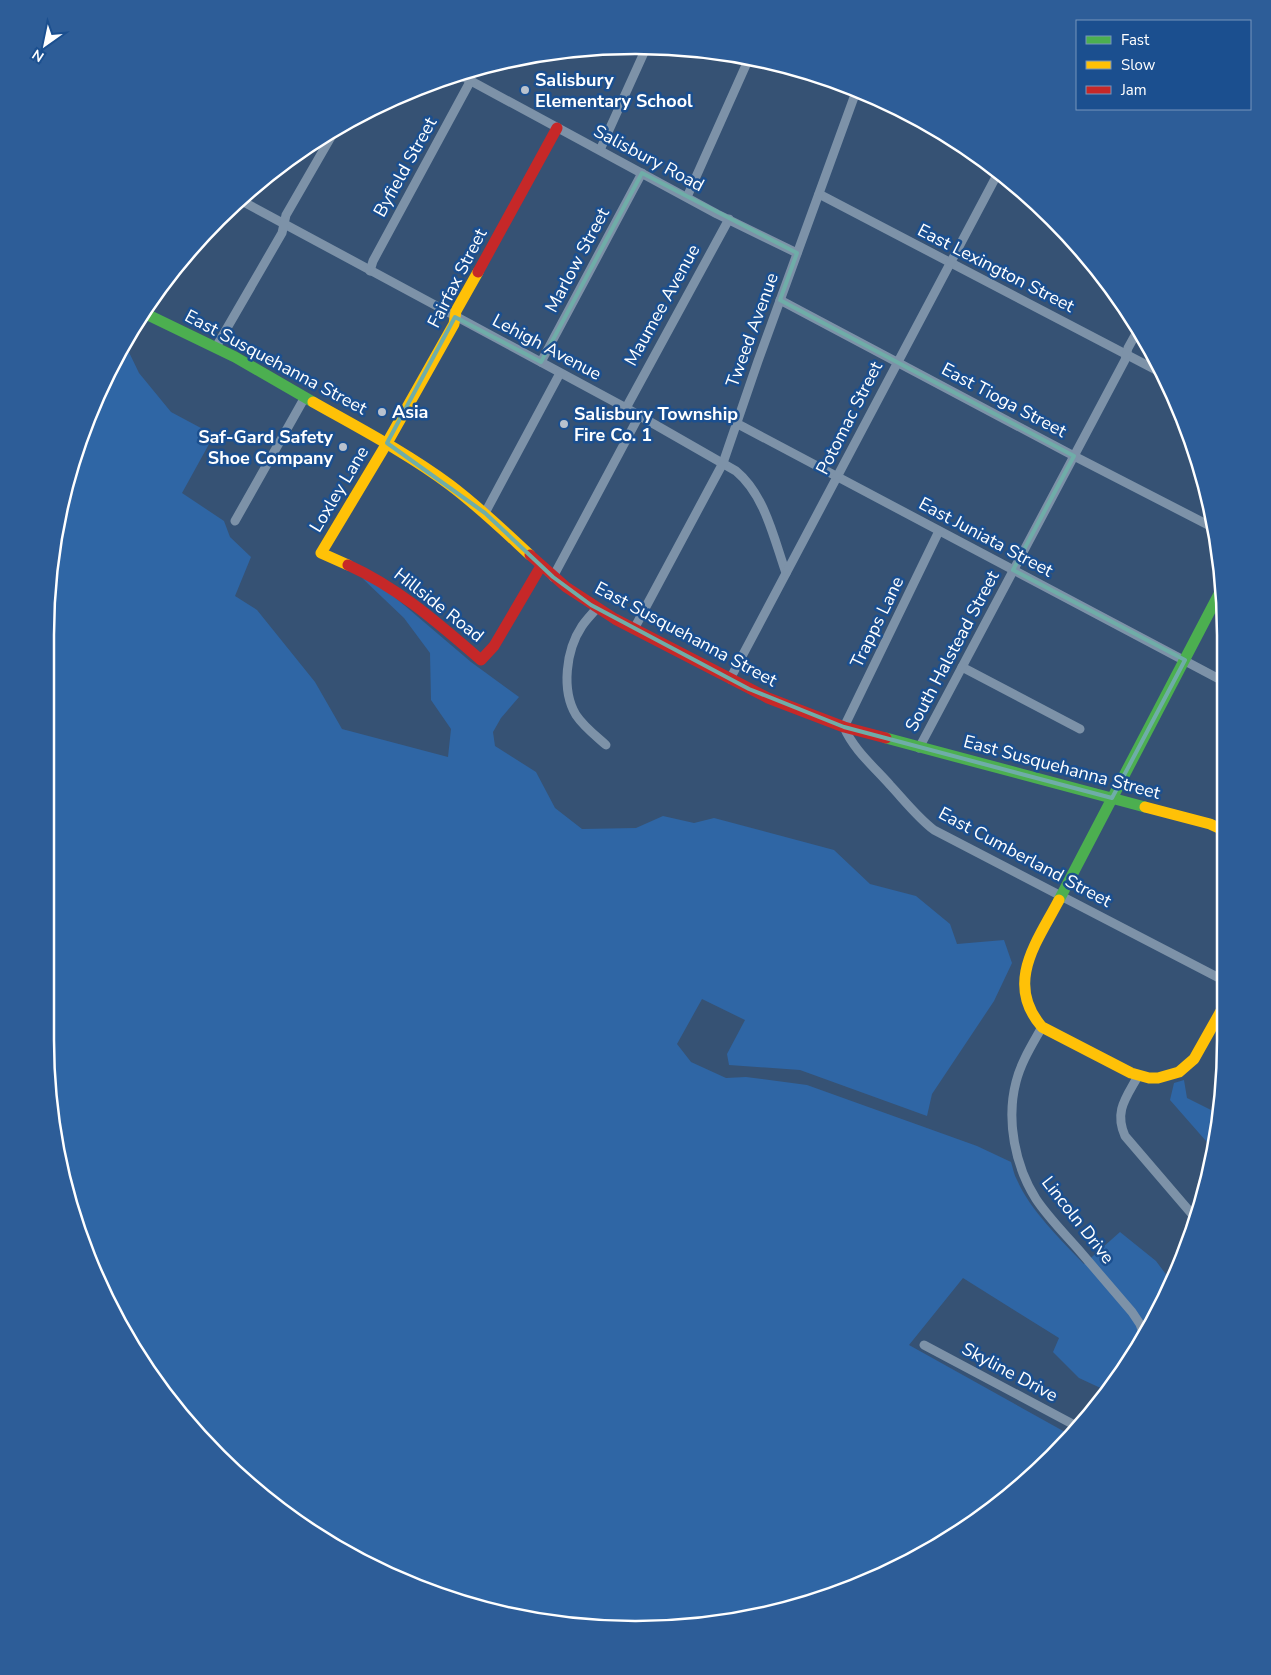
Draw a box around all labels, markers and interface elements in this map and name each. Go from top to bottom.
north arrow [20,20,70,70]
legend [1076,20,1251,110]
text: Fast [1121,30,1150,50]
text: N [29,45,48,66]
text: Slow [1121,55,1156,75]
place label: Salisbury Elementary School [535,68,693,113]
text: Jam [1120,80,1147,100]
marker: Salisbury Elementary School [519,84,531,96]
street label: Byfield Street [368,112,443,221]
street label: Salisbury Road [589,119,709,197]
street label: Marlow Street [539,203,615,317]
street label: East Lexington Street [913,218,1079,318]
street label: Fairfax Street [422,223,493,332]
street label: Maumee Avenue [619,240,705,370]
street label: Tweed Avenue [720,269,784,391]
street label: East Susquehanna Street [181,304,372,421]
street label: Lehigh Avenue [488,308,606,386]
street label: Potomac Street [810,357,888,479]
street label: East Tioga Street [937,357,1071,443]
place label: Asia [392,400,428,424]
place label: Salisbury Township Fire Co. 1 [574,402,738,447]
marker: Asia [376,406,388,418]
marker: Salisbury Township Fire Co. 1 [558,418,570,430]
place label: Saf-Gard Safety Shoe Company [198,425,334,470]
street label: Loxley Lane [304,441,374,537]
marker: Saf-Gard Safety Shoe Company [337,441,349,453]
street label: East Juniata Street [915,491,1058,583]
street label: Hillside Road [389,562,489,648]
street label: South Halstead Street [899,566,1005,736]
street label: Trapps Lane [845,572,909,672]
street label: East Susquehanna Street [591,576,782,693]
street label: East Susquehanna Street [961,729,1164,805]
street label: East Cumberland Street [934,801,1116,913]
street label: Lincoln Drive [1036,1171,1120,1269]
street label: Skyline Drive [958,1337,1062,1407]

